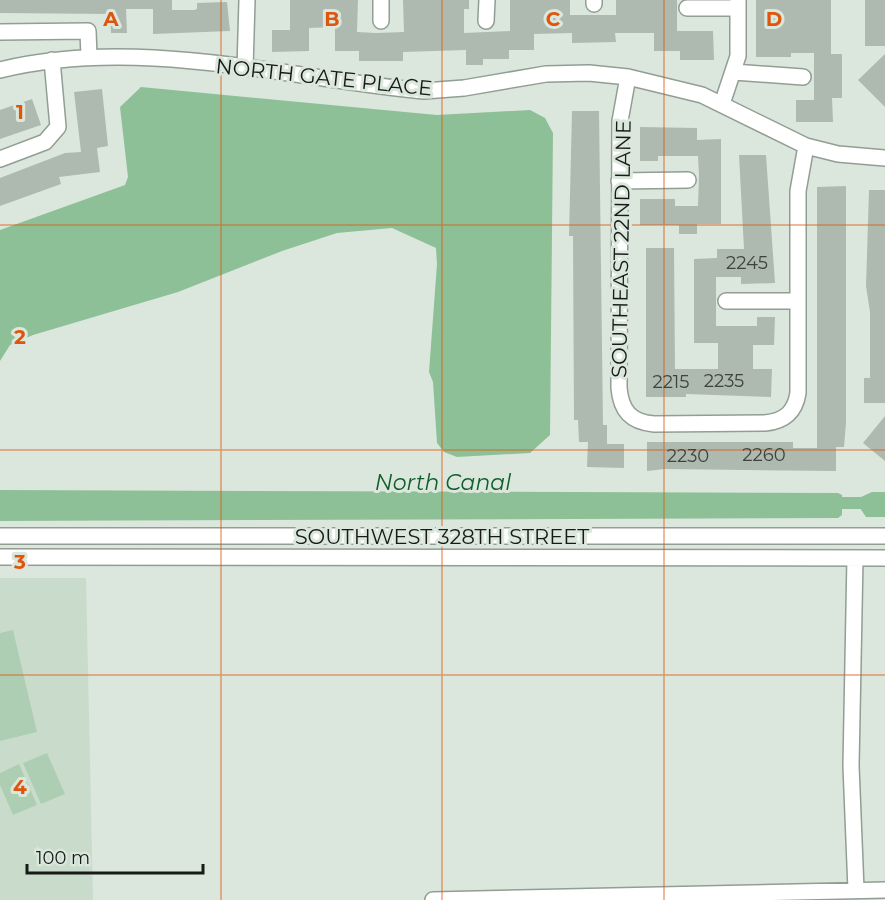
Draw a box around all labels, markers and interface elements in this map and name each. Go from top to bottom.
text: A [102,7,119,31]
text: B [324,7,340,31]
text: C [546,7,561,31]
text: D [766,7,782,31]
street label: NORTH GATE PLACE [215,53,433,101]
text: 1 [16,100,24,124]
street label: SOUTHEAST 22ND LANE [606,120,636,378]
house number: 2245 [726,252,768,274]
text: 2 [14,325,26,349]
house number: 2235 [704,370,744,392]
house number: 2215 [652,371,690,393]
house number: 2260 [742,444,786,466]
house number: 2230 [667,445,709,467]
water label: North Canal [375,469,511,496]
street label: SOUTHWEST 328TH STREET [295,524,589,549]
text: 3 [13,550,26,574]
text: 4 [13,775,27,799]
scale bar [27,837,202,875]
text: 100 m [36,847,90,869]

